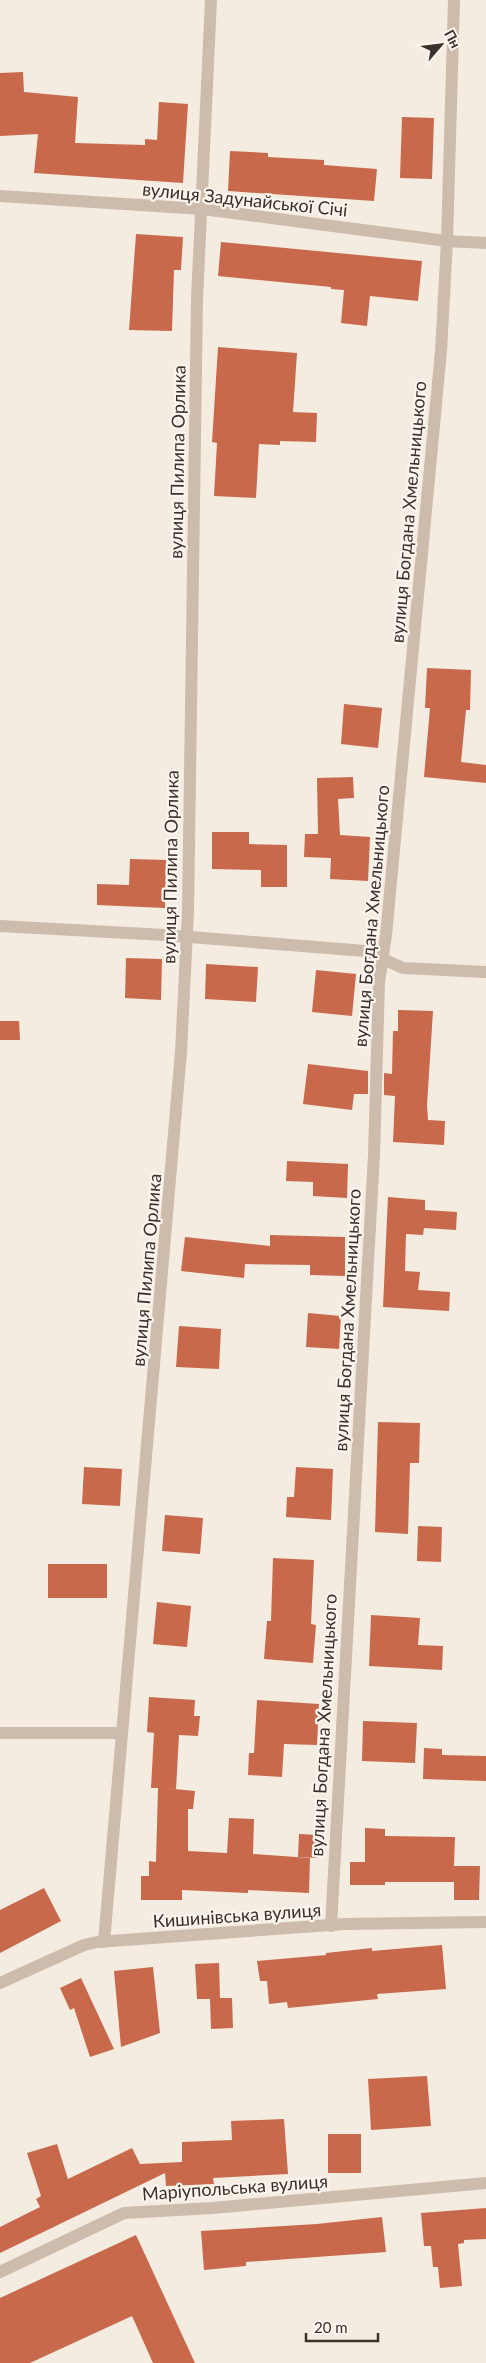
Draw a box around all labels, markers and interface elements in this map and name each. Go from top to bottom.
north arrow [416,20,466,70]
text: Пн [441,27,465,51]
street label: вулиця Задунайської Січі [141,177,349,221]
street label: вулиця Пилипа Орлика [164,365,190,559]
street label: вулиця Богдана Хмельницького [386,380,430,644]
street label: вулиця Пилипа Орлика [157,770,183,964]
street label: вулиця Богдана Хмельницького [349,784,393,1048]
street label: вулиця Пилипа Орлика [127,1173,165,1367]
street label: вулиця Богдана Хмельницького [329,1188,365,1452]
street label: вулиця Богдана Хмельницького [305,1593,341,1857]
street label: Кишинівська вулиця [152,1898,322,1932]
street label: Маріупольська вулиця [141,2170,329,2204]
scale bar [306,2310,378,2342]
text: 20 m [314,2318,348,2336]

